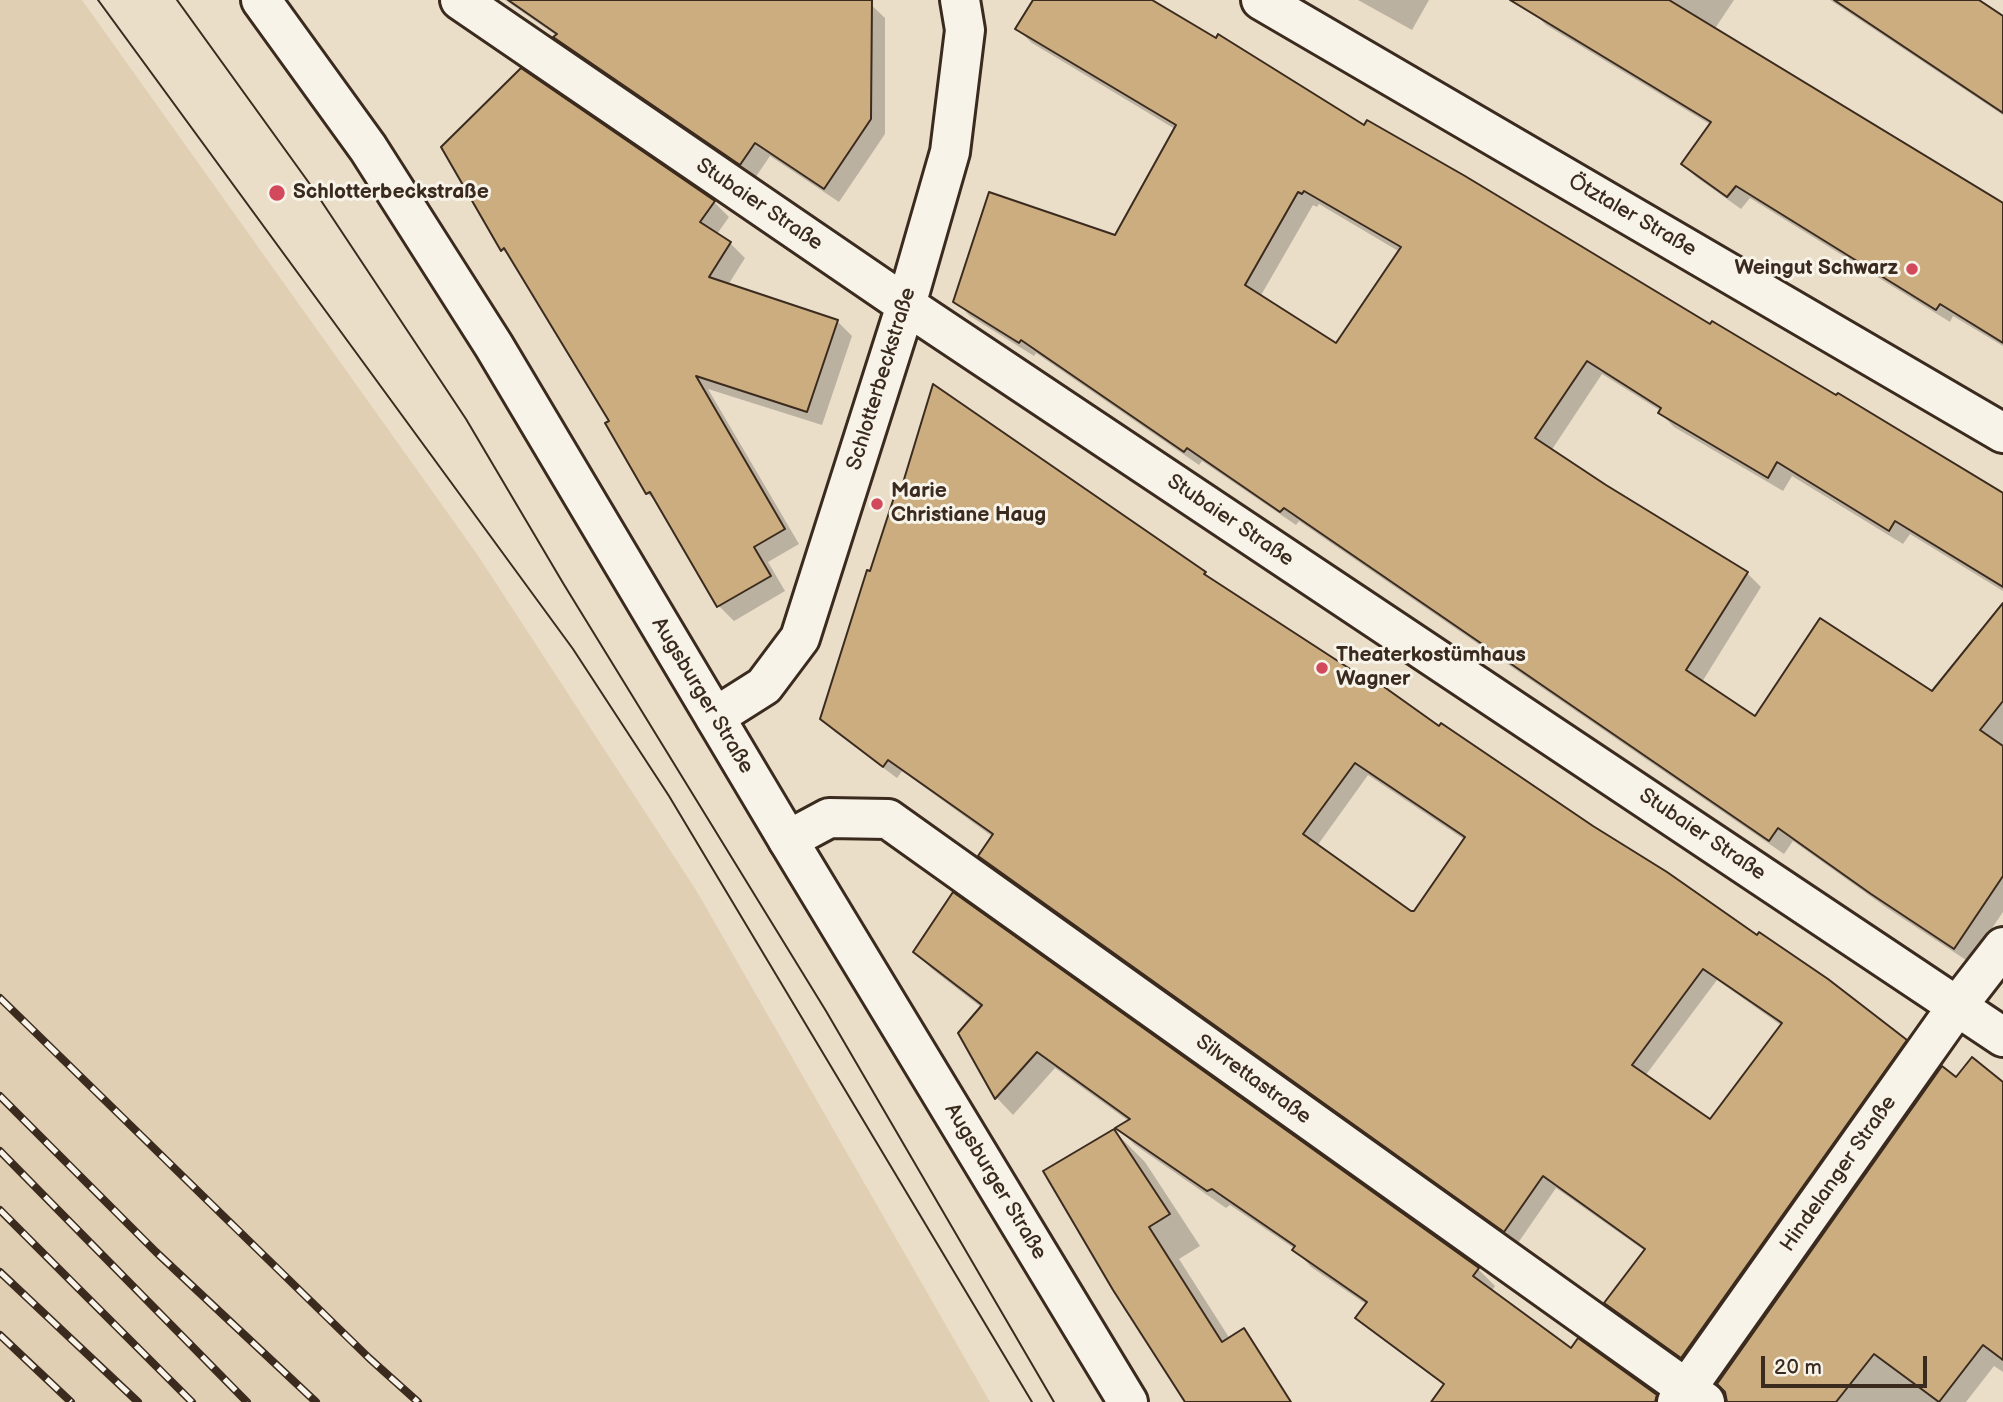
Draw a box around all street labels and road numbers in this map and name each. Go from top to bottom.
street label: Stubaier Straße [691,153,827,257]
street label: Ötztaler Straße [1564,169,1700,263]
street label: Schlotterbeckstraße [842,285,922,473]
street label: Stubaier Straße [1162,469,1298,573]
street label: Augsburger Straße [645,613,759,779]
street label: Stubaier Straße [1634,783,1770,887]
street label: Silvrettastraße [1190,1030,1316,1130]
street label: Hindelanger Straße [1776,1091,1902,1257]
street label: Augsburger Straße [938,1099,1052,1265]

